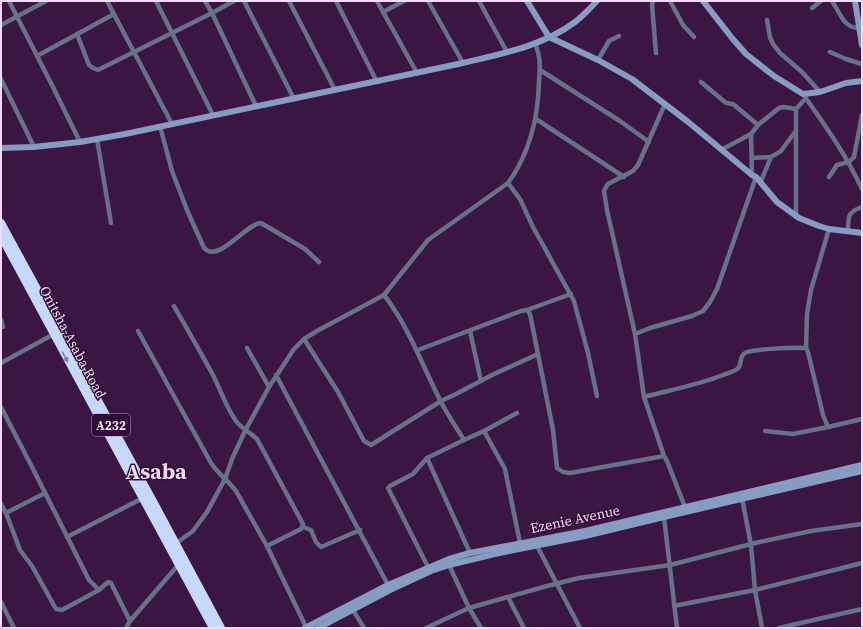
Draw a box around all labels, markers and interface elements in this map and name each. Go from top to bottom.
street label: Onitsha-Asaba Road [35,282,111,402]
one-way arrow [62,351,69,363]
road number: A232 [92,414,130,436]
district label: Asaba [125,456,187,486]
street label: Ezenie Avenue [528,500,622,538]

